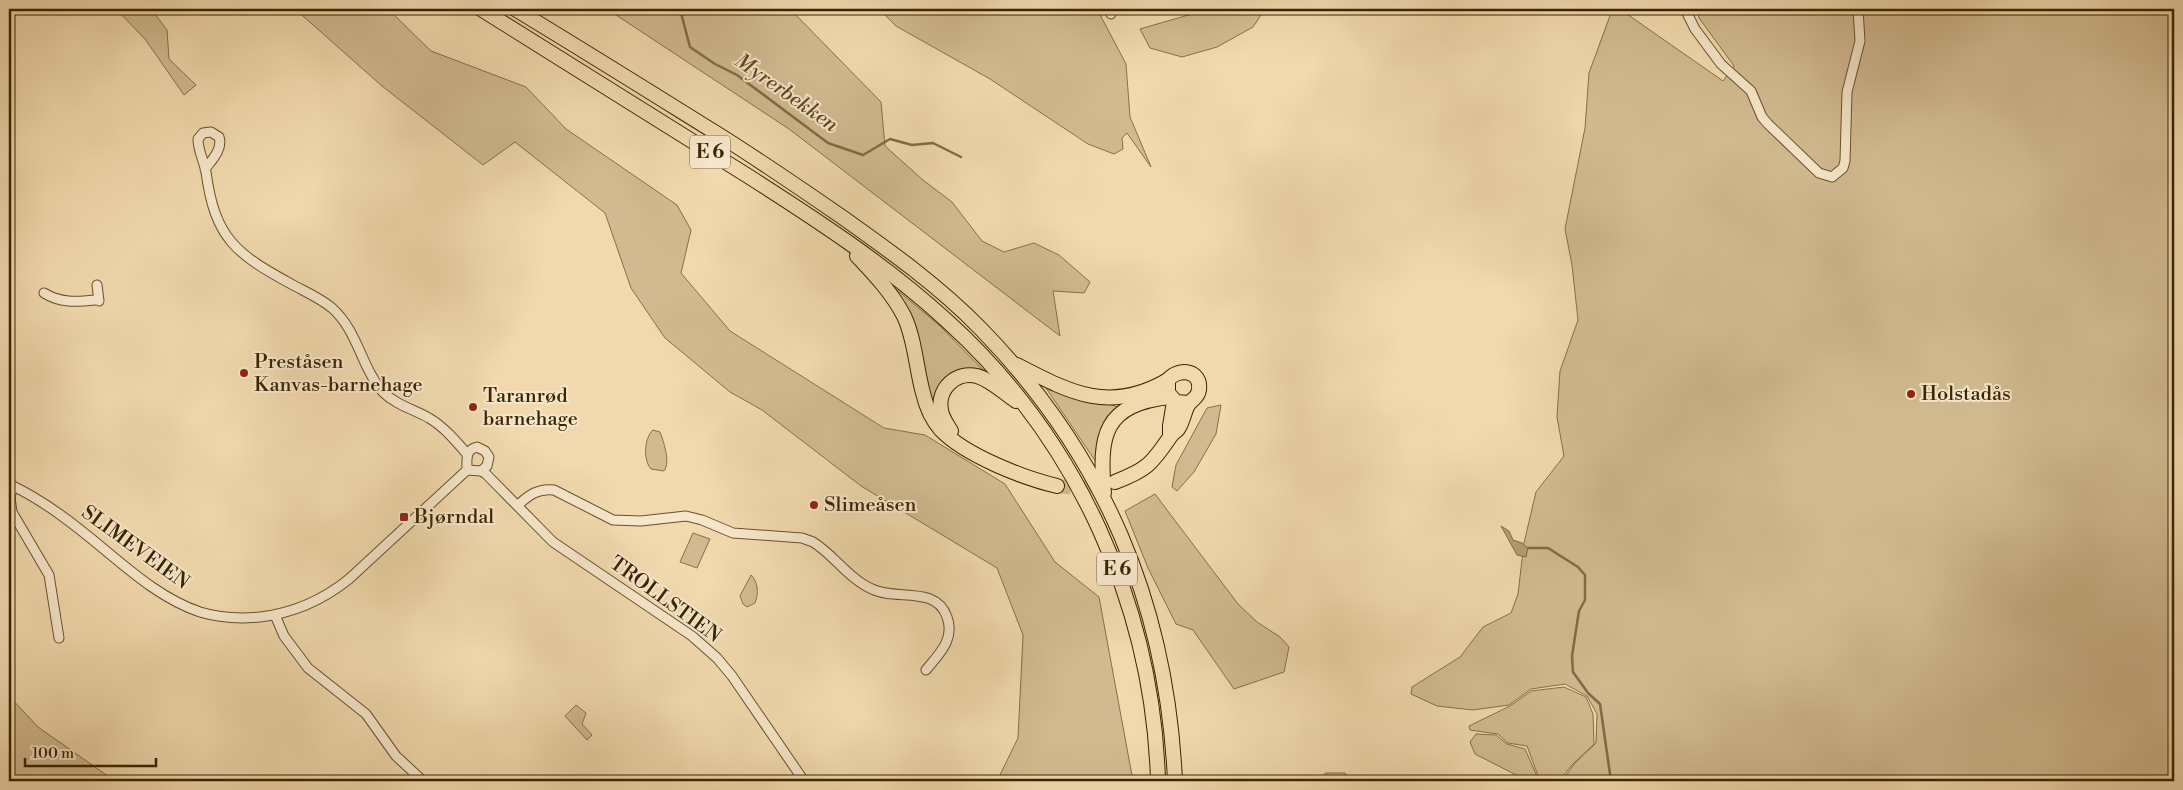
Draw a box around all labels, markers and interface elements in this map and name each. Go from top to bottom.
water label: Myrerbekken [729,48,843,138]
road number: E 6 [690,136,730,168]
place label: Preståsen Kanvas-barnehage [254,350,423,398]
marker: Preståsen Kanvas-barnehage [238,367,250,379]
place label: Holstadås [1921,382,2011,407]
place label: Taranrød barnehage [483,384,578,432]
marker: Holstadås [1905,388,1917,400]
marker: Taranrød barnehage [467,401,479,413]
place label: Slimeåsen [824,493,917,518]
marker: Slimeåsen [808,499,820,511]
street label: SLIMEVEIEN [76,500,194,596]
place label: Bjørndal [413,505,494,530]
marker: Bjørndal [398,511,410,523]
street label: TROLLSTIEN [604,551,726,649]
road number: E 6 [1097,552,1137,586]
scale bar [25,735,156,767]
text: 100 m [32,744,74,763]

